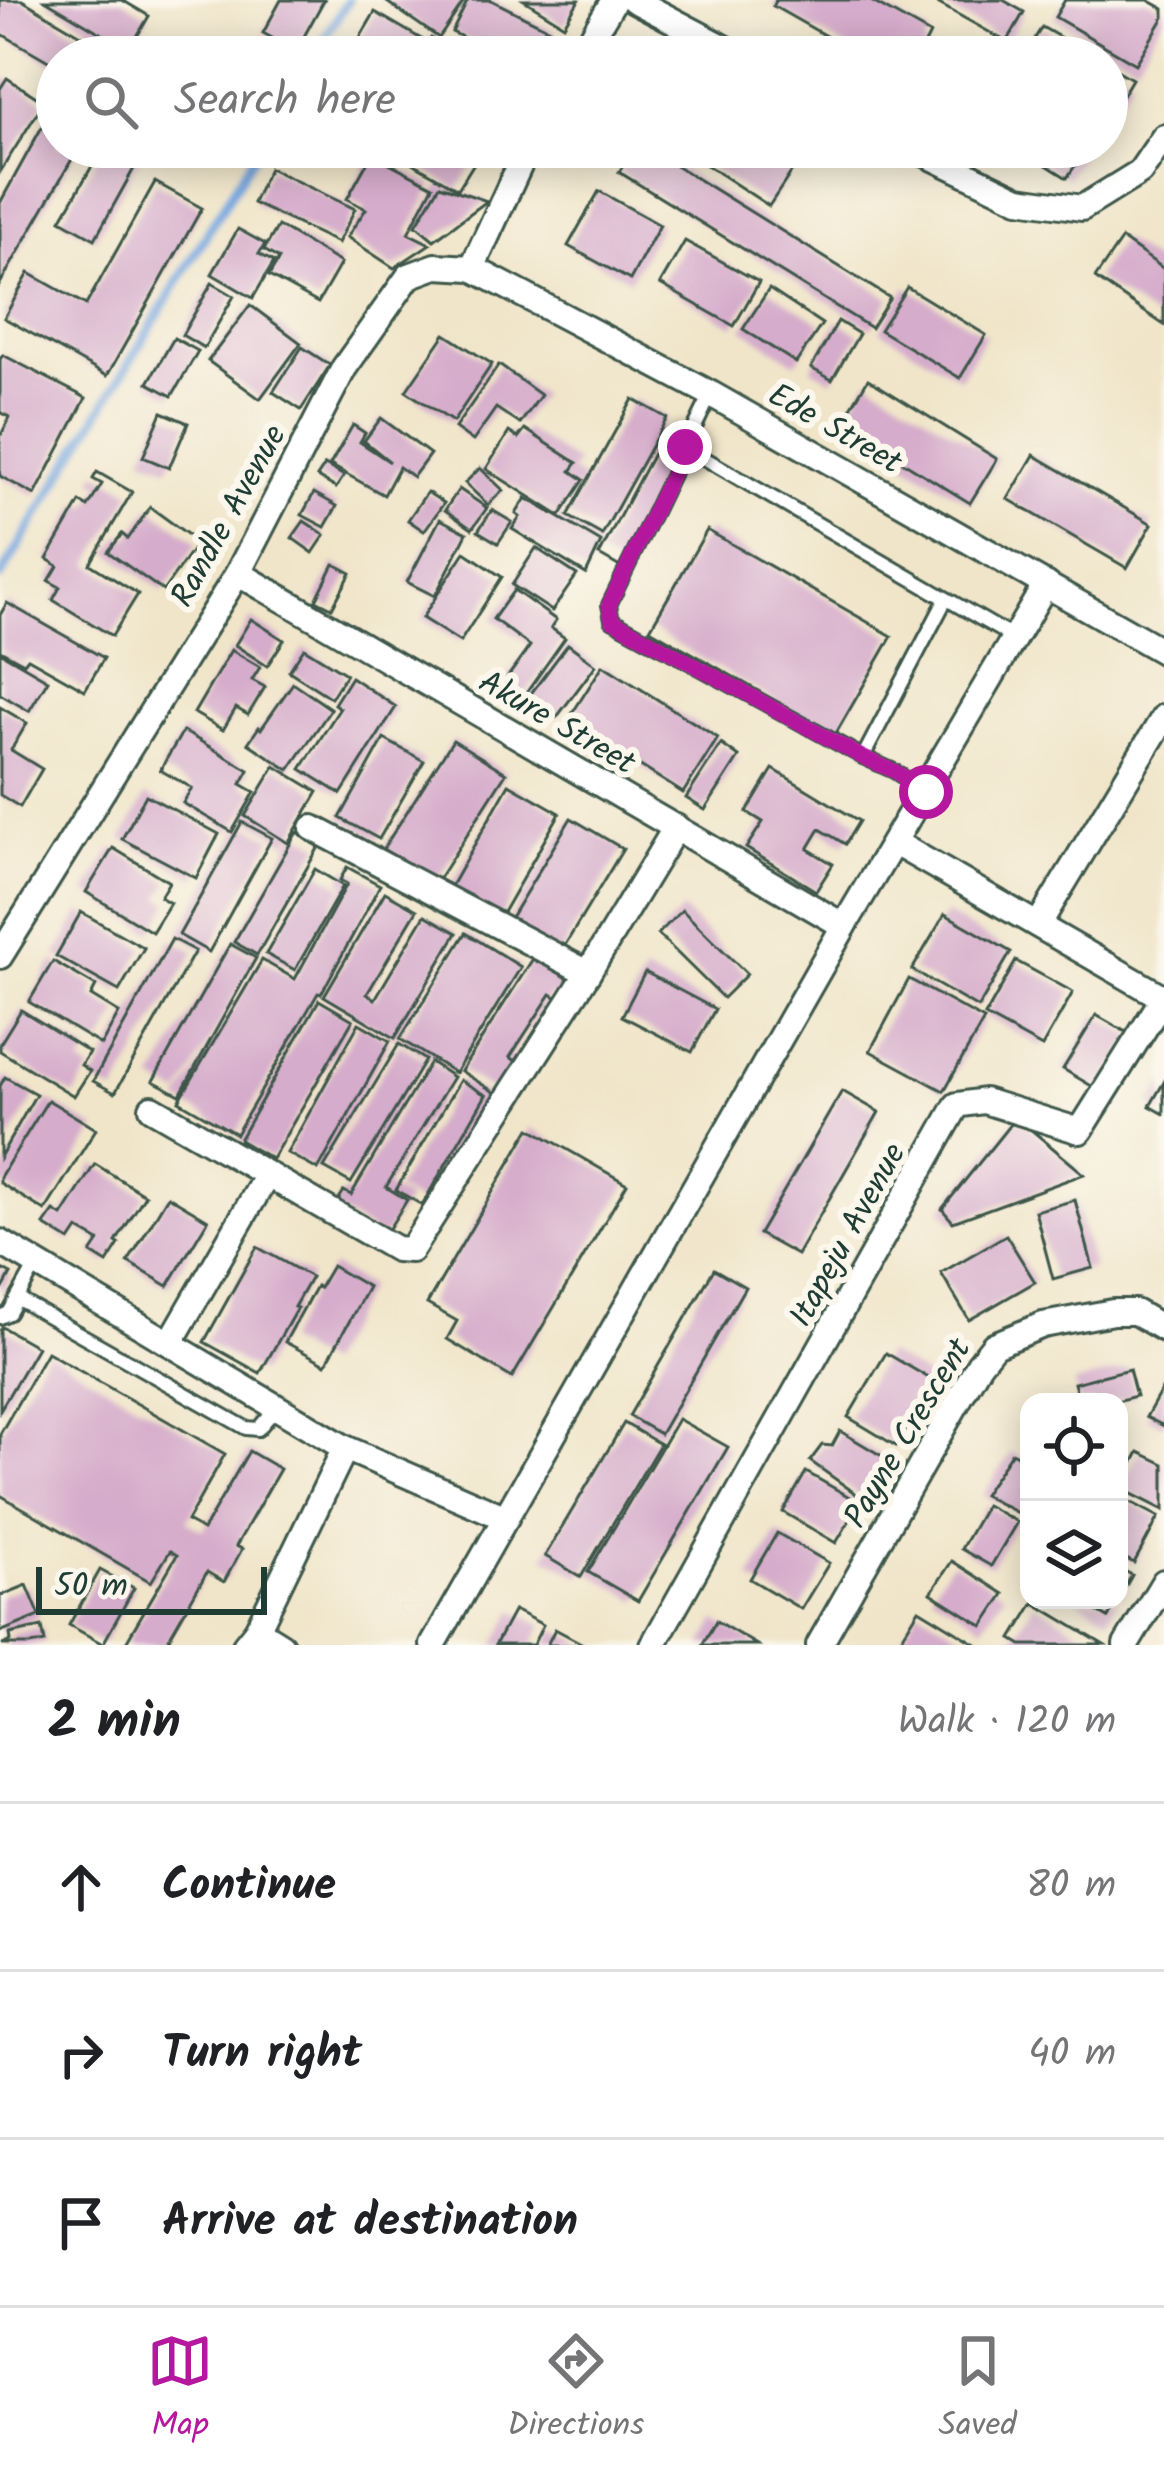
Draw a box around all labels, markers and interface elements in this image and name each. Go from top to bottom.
search box [36,36,1128,168]
text: Search here [174,66,396,138]
icon: search [78,69,144,135]
street label: Ede Street [757,370,912,490]
street label: Randle Avenue [158,415,302,618]
route end [658,420,712,474]
street label: Akure Street [468,658,646,791]
route start [899,765,953,819]
street label: Itapeju Avenue [776,1134,922,1338]
street label: Payne Crescent [831,1327,987,1539]
map controls [1020,1393,1128,1609]
button: locate [1020,1393,1128,1501]
button: layers [1020,1501,1128,1609]
scale bar [36,1561,267,1614]
text: 50 m [54,1561,128,1614]
text: 2 min [48,1683,181,1764]
text: Walk · 120 m [898,1692,1116,1754]
text: Continue [162,1851,336,1923]
icon: ahead [48,1854,114,1920]
text: 80 m [1026,1856,1116,1918]
text: Turn right [162,2019,362,2091]
icon: right [48,2022,114,2088]
text: 40 m [1028,2024,1116,2086]
text: Arrive at destination [162,2187,578,2259]
icon: arrive [48,2190,114,2256]
tab: Map [147,2328,213,2453]
tab: Directions [507,2328,644,2453]
tab: Saved [939,2328,1017,2453]

